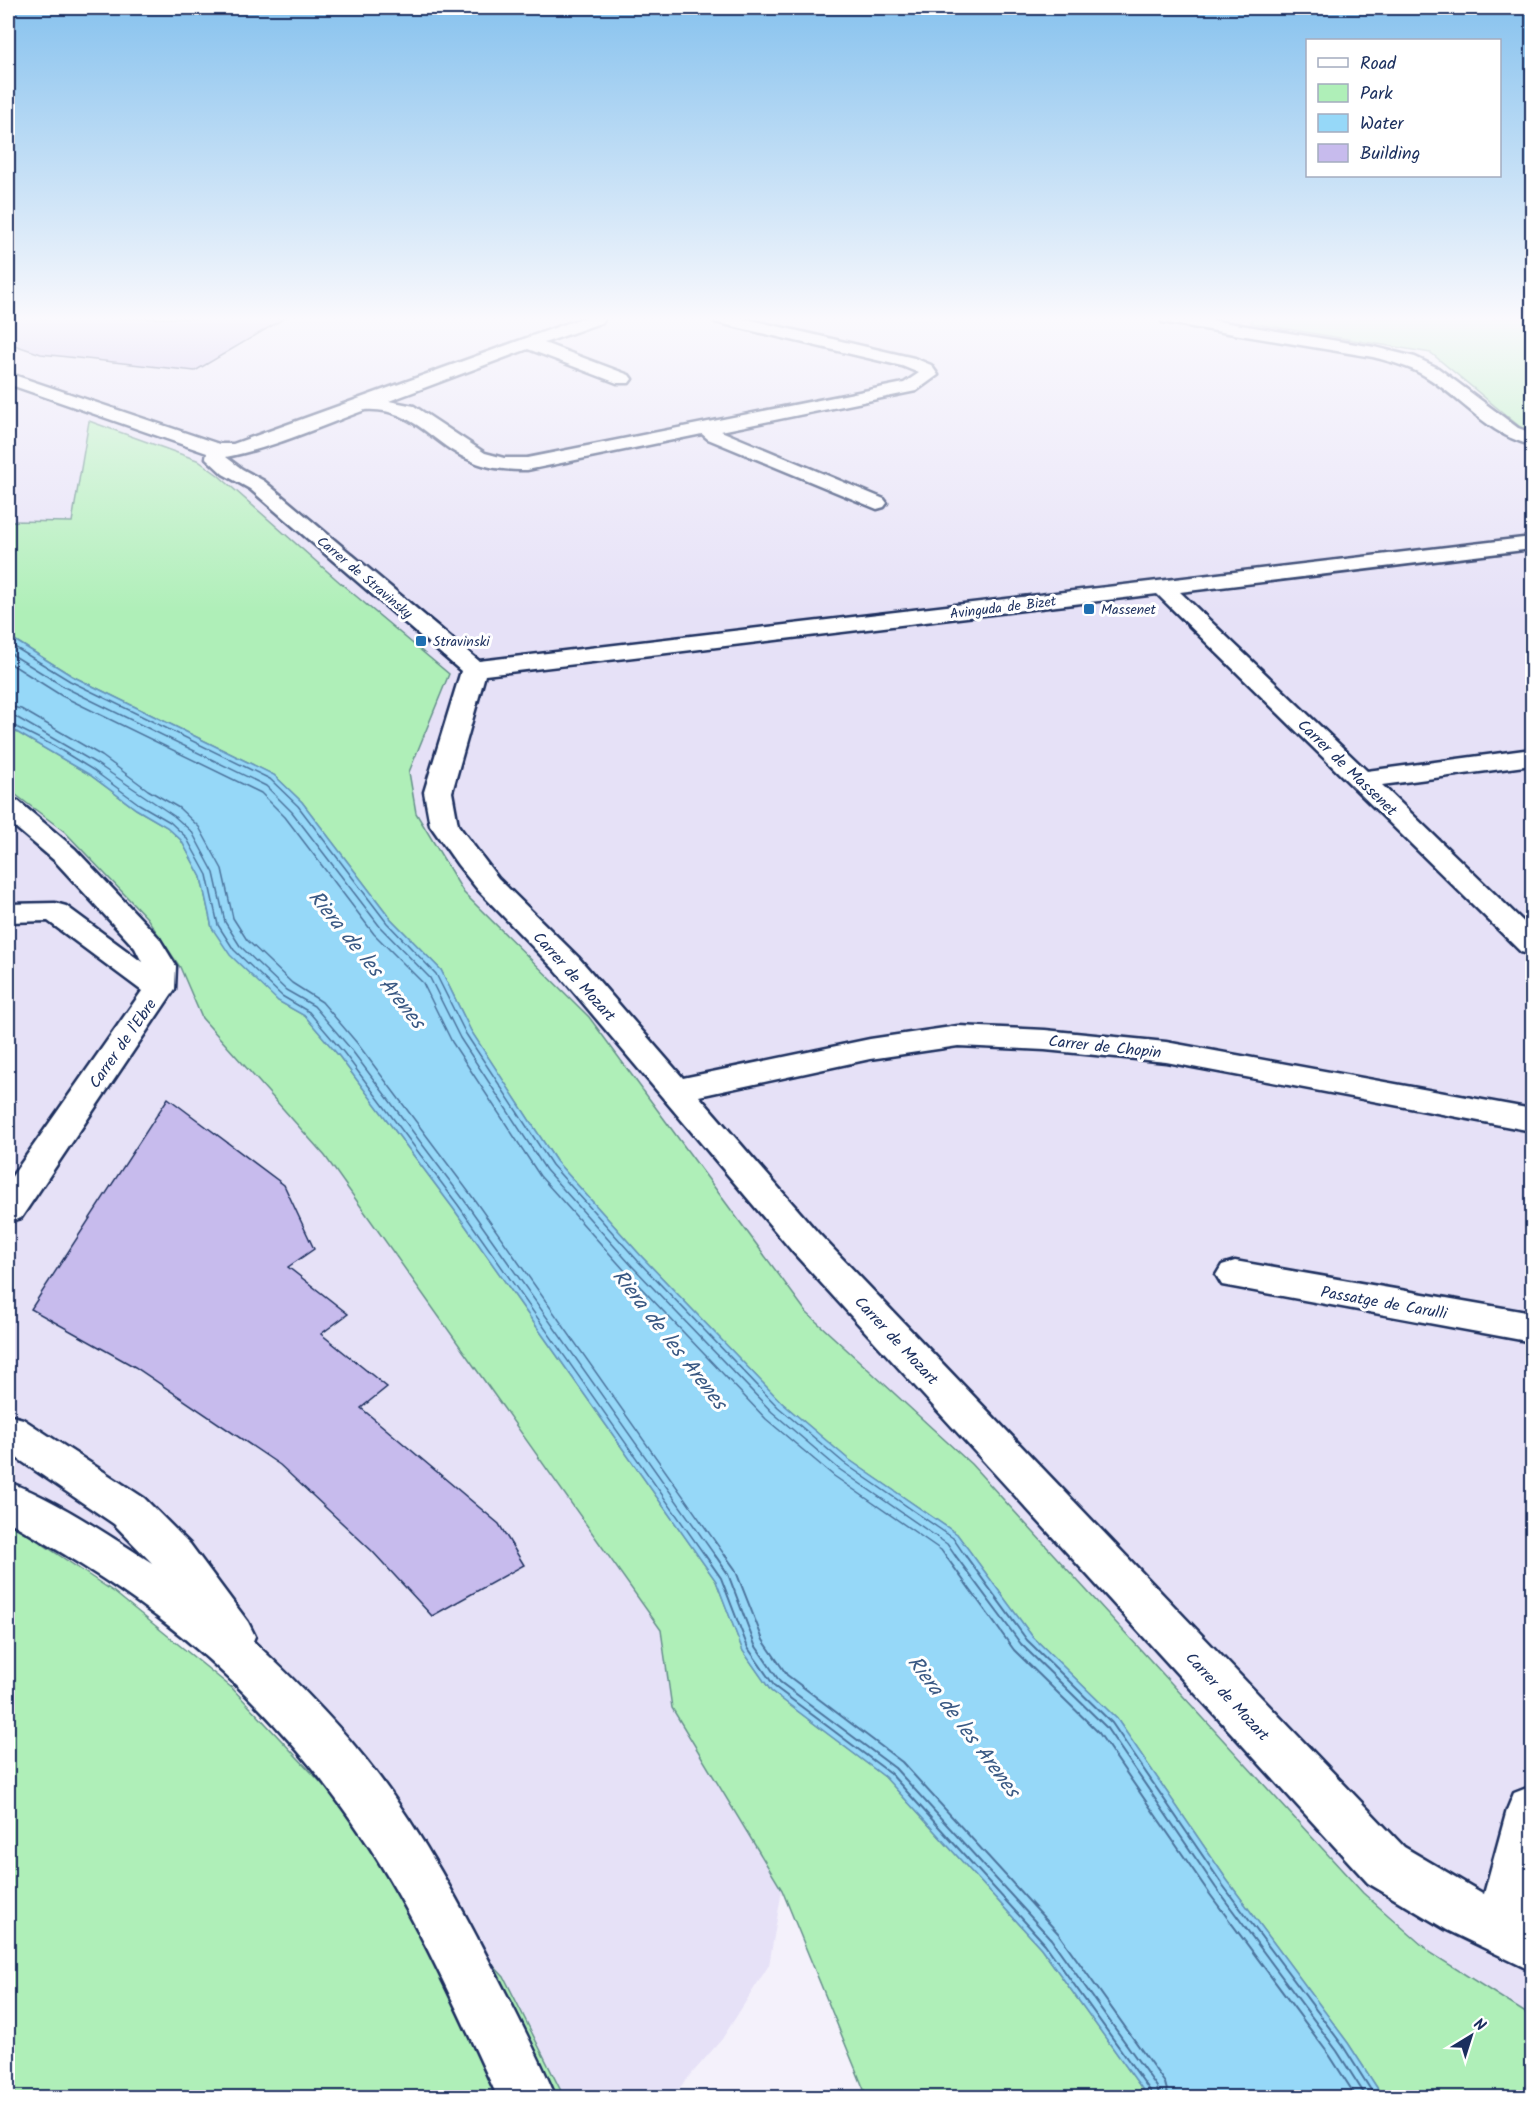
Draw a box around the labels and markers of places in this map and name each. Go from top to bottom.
place label: Massenet [1101,599,1157,621]
marker: Massenet [1082,602,1096,616]
place label: Stravinski [433,631,490,653]
marker: Stravinski [414,634,428,648]

